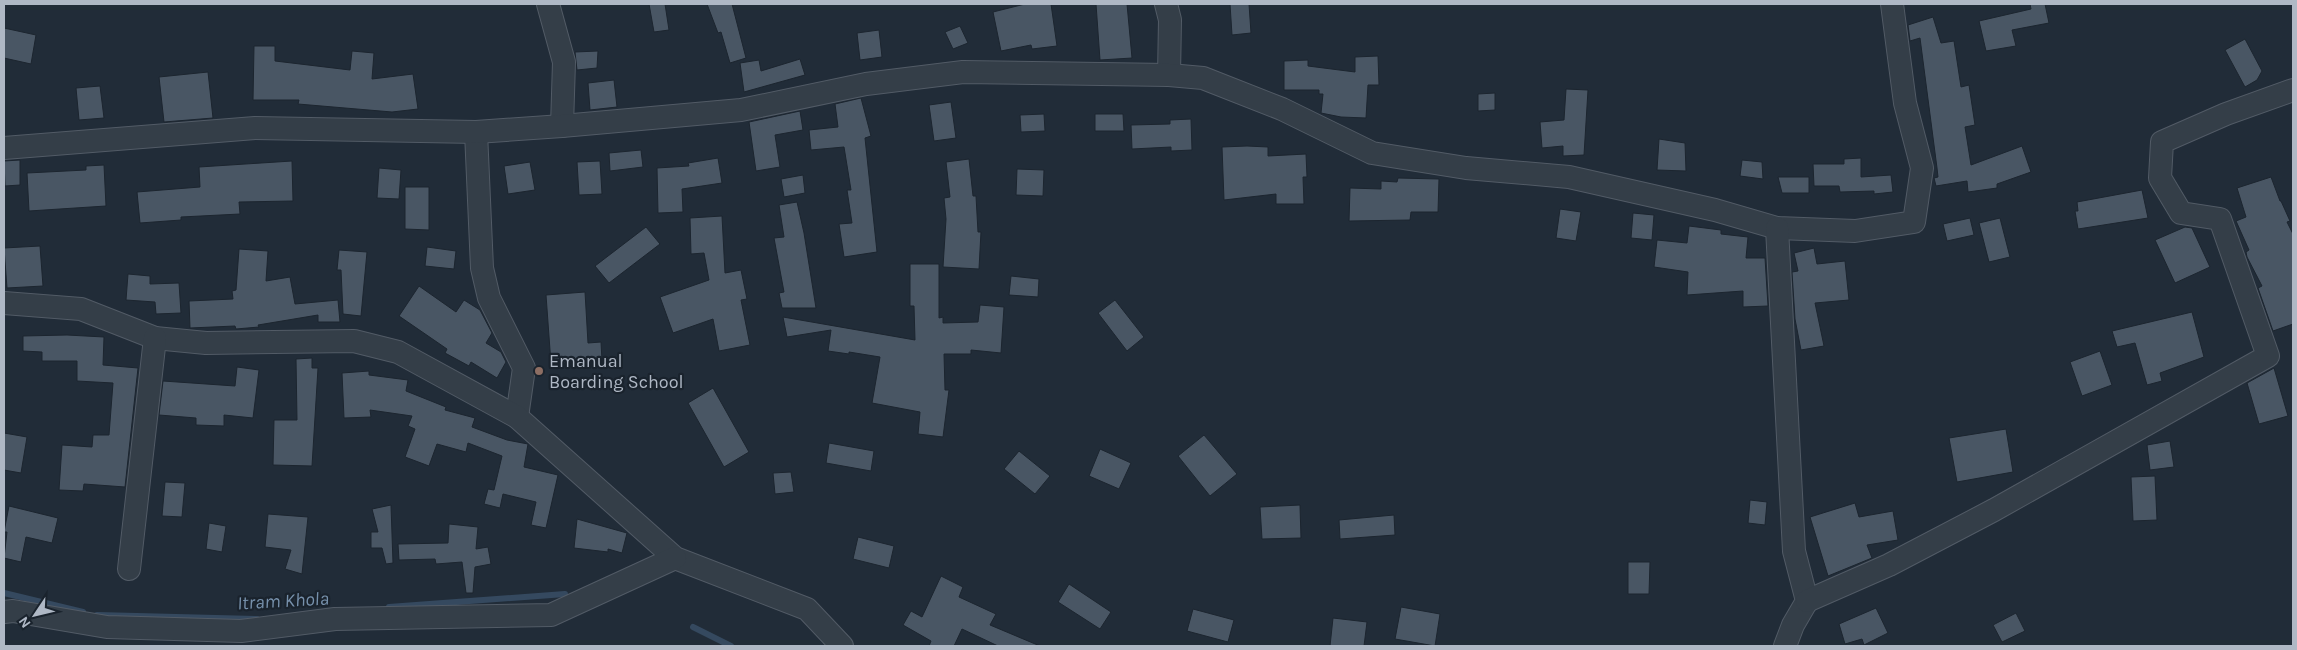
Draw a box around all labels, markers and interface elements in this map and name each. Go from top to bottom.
place label: Emanual Boarding School [549,350,684,393]
marker: Emanual Boarding School [533,365,545,377]
water label: Itram Khola [237,588,329,614]
north arrow [10,590,60,640]
text: N [15,613,35,631]

